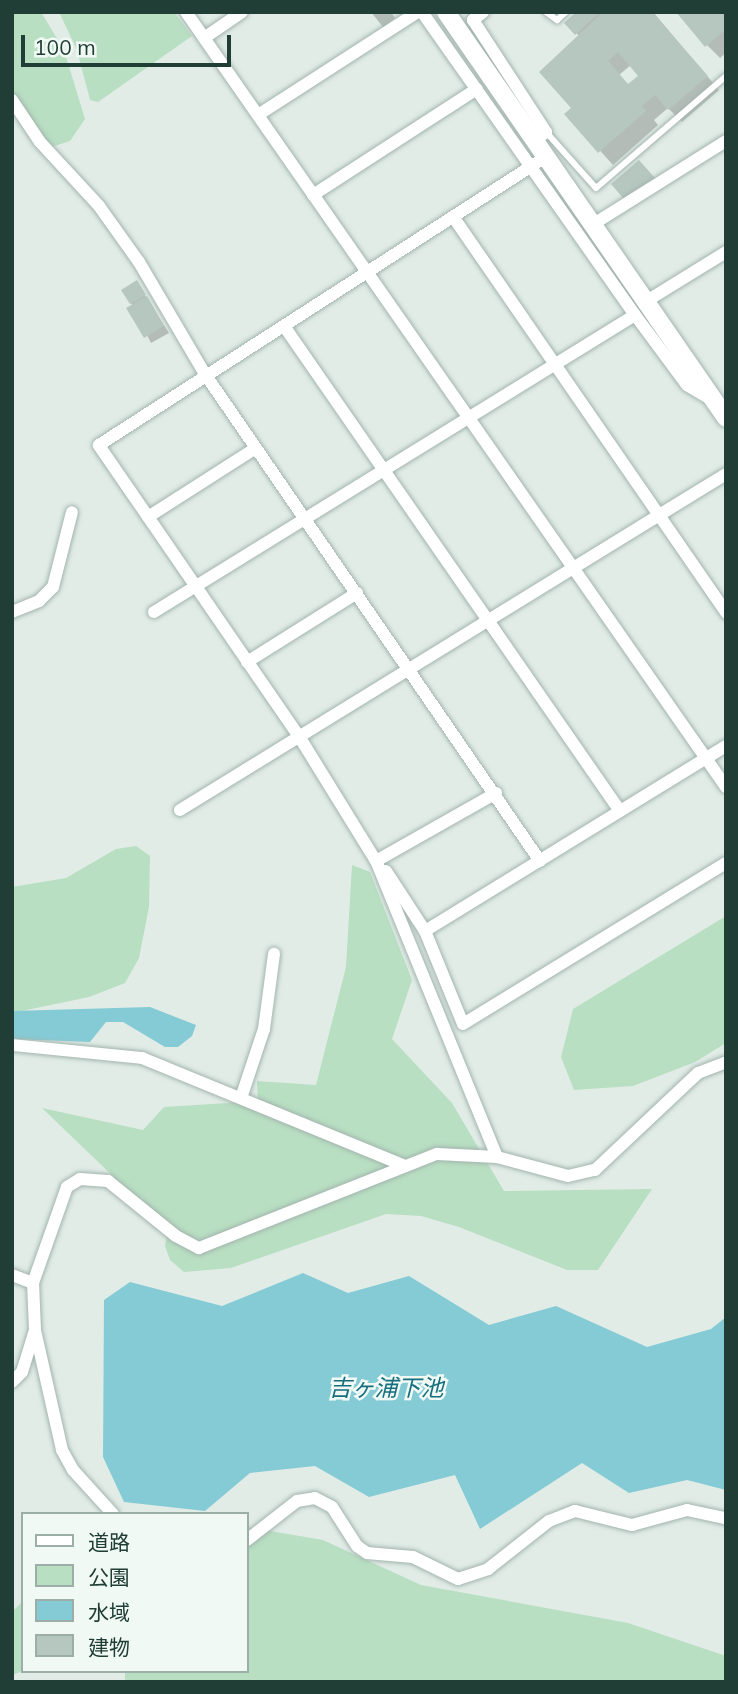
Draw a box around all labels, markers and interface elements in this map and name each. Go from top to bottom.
scale bar [24,21,234,65]
text: 100 m [34,34,96,60]
water label: 吉ヶ浦下池 [329,1374,443,1402]
legend [21,1512,248,1673]
text: 道路 [88,1529,130,1555]
text: 公園 [88,1564,130,1590]
text: 水域 [88,1599,130,1625]
text: 建物 [88,1634,130,1660]

